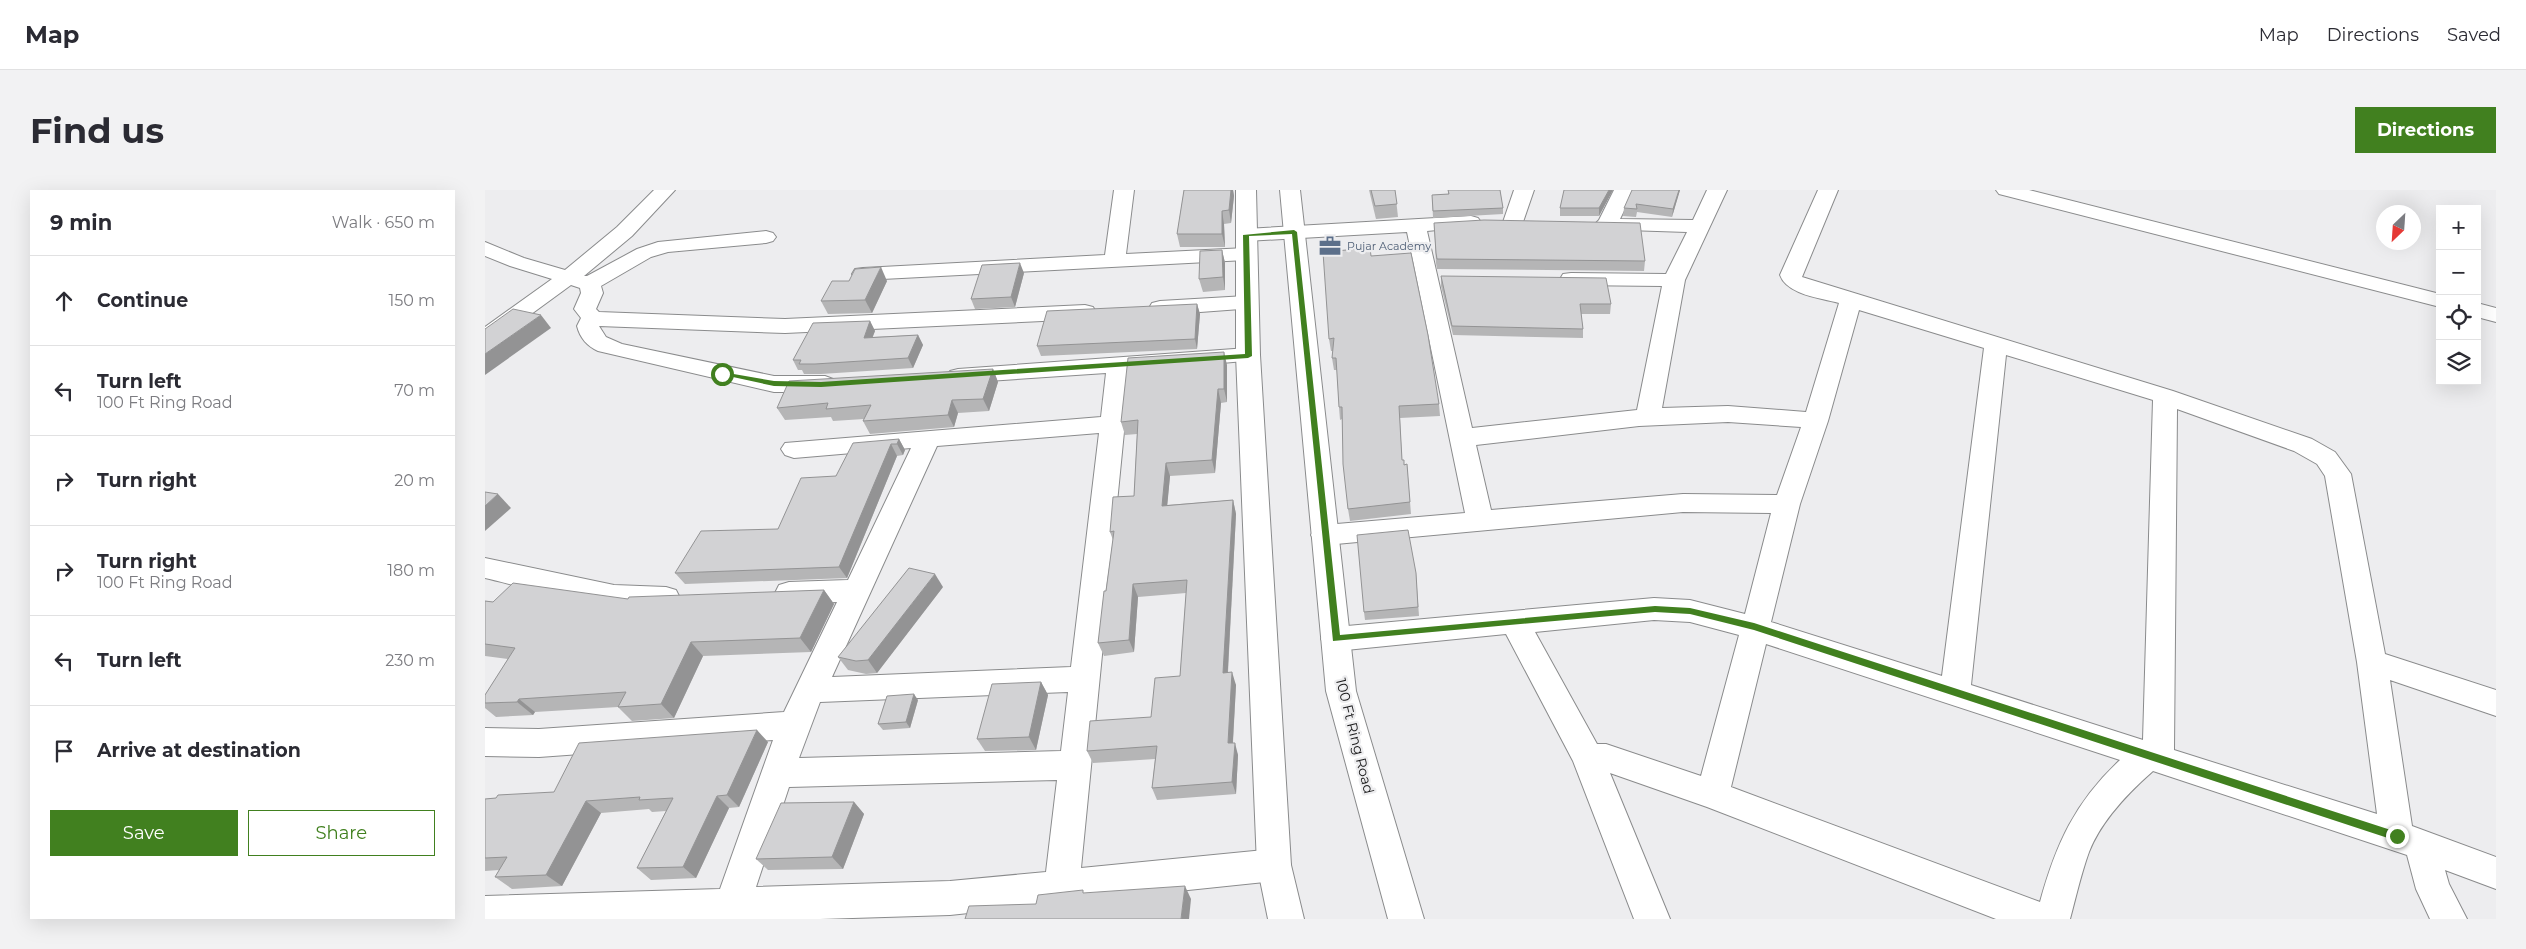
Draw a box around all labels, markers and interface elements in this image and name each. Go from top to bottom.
text: Map [25,20,79,49]
text: Map [2259,24,2299,46]
text: Directions [2327,24,2419,46]
text: Saved [2447,24,2501,46]
button: Directions [2355,107,2496,153]
text: Find us [30,109,164,152]
north arrow [2376,205,2421,250]
map controls [2436,205,2481,385]
button: + [2436,205,2481,250]
text: 9 min [50,210,112,235]
text: Walk · 650 m [332,213,435,232]
office icon: Pujar Academy [1317,233,1343,259]
place label: Pujar Academy [1347,239,1431,253]
button: − [2436,250,2481,295]
icon: ahead [50,287,78,315]
text: Continue [97,289,188,312]
text: 150 m [388,291,435,310]
button: locate [2436,295,2481,340]
button: layers [2436,340,2481,385]
route start [711,363,734,386]
text: Turn left [97,370,182,393]
icon: left [50,377,78,405]
text: 70 m [394,381,435,400]
text: 100 Ft Ring Road [97,393,233,412]
icon: right [50,467,78,495]
text: Turn right [97,469,197,492]
text: 20 m [394,471,435,490]
text: Turn right [97,550,197,573]
icon: right [50,557,78,585]
text: 180 m [387,561,435,580]
text: 100 Ft Ring Road [97,573,233,592]
icon: left [50,647,78,675]
text: Turn left [97,649,182,672]
text: 230 m [385,651,435,670]
street label: 100 Ft Ring Road [1332,676,1378,796]
icon: arrive [50,737,78,765]
text: Arrive at destination [97,739,301,762]
button: Save [50,810,238,856]
button: Share [248,810,435,856]
route end [2386,825,2409,848]

